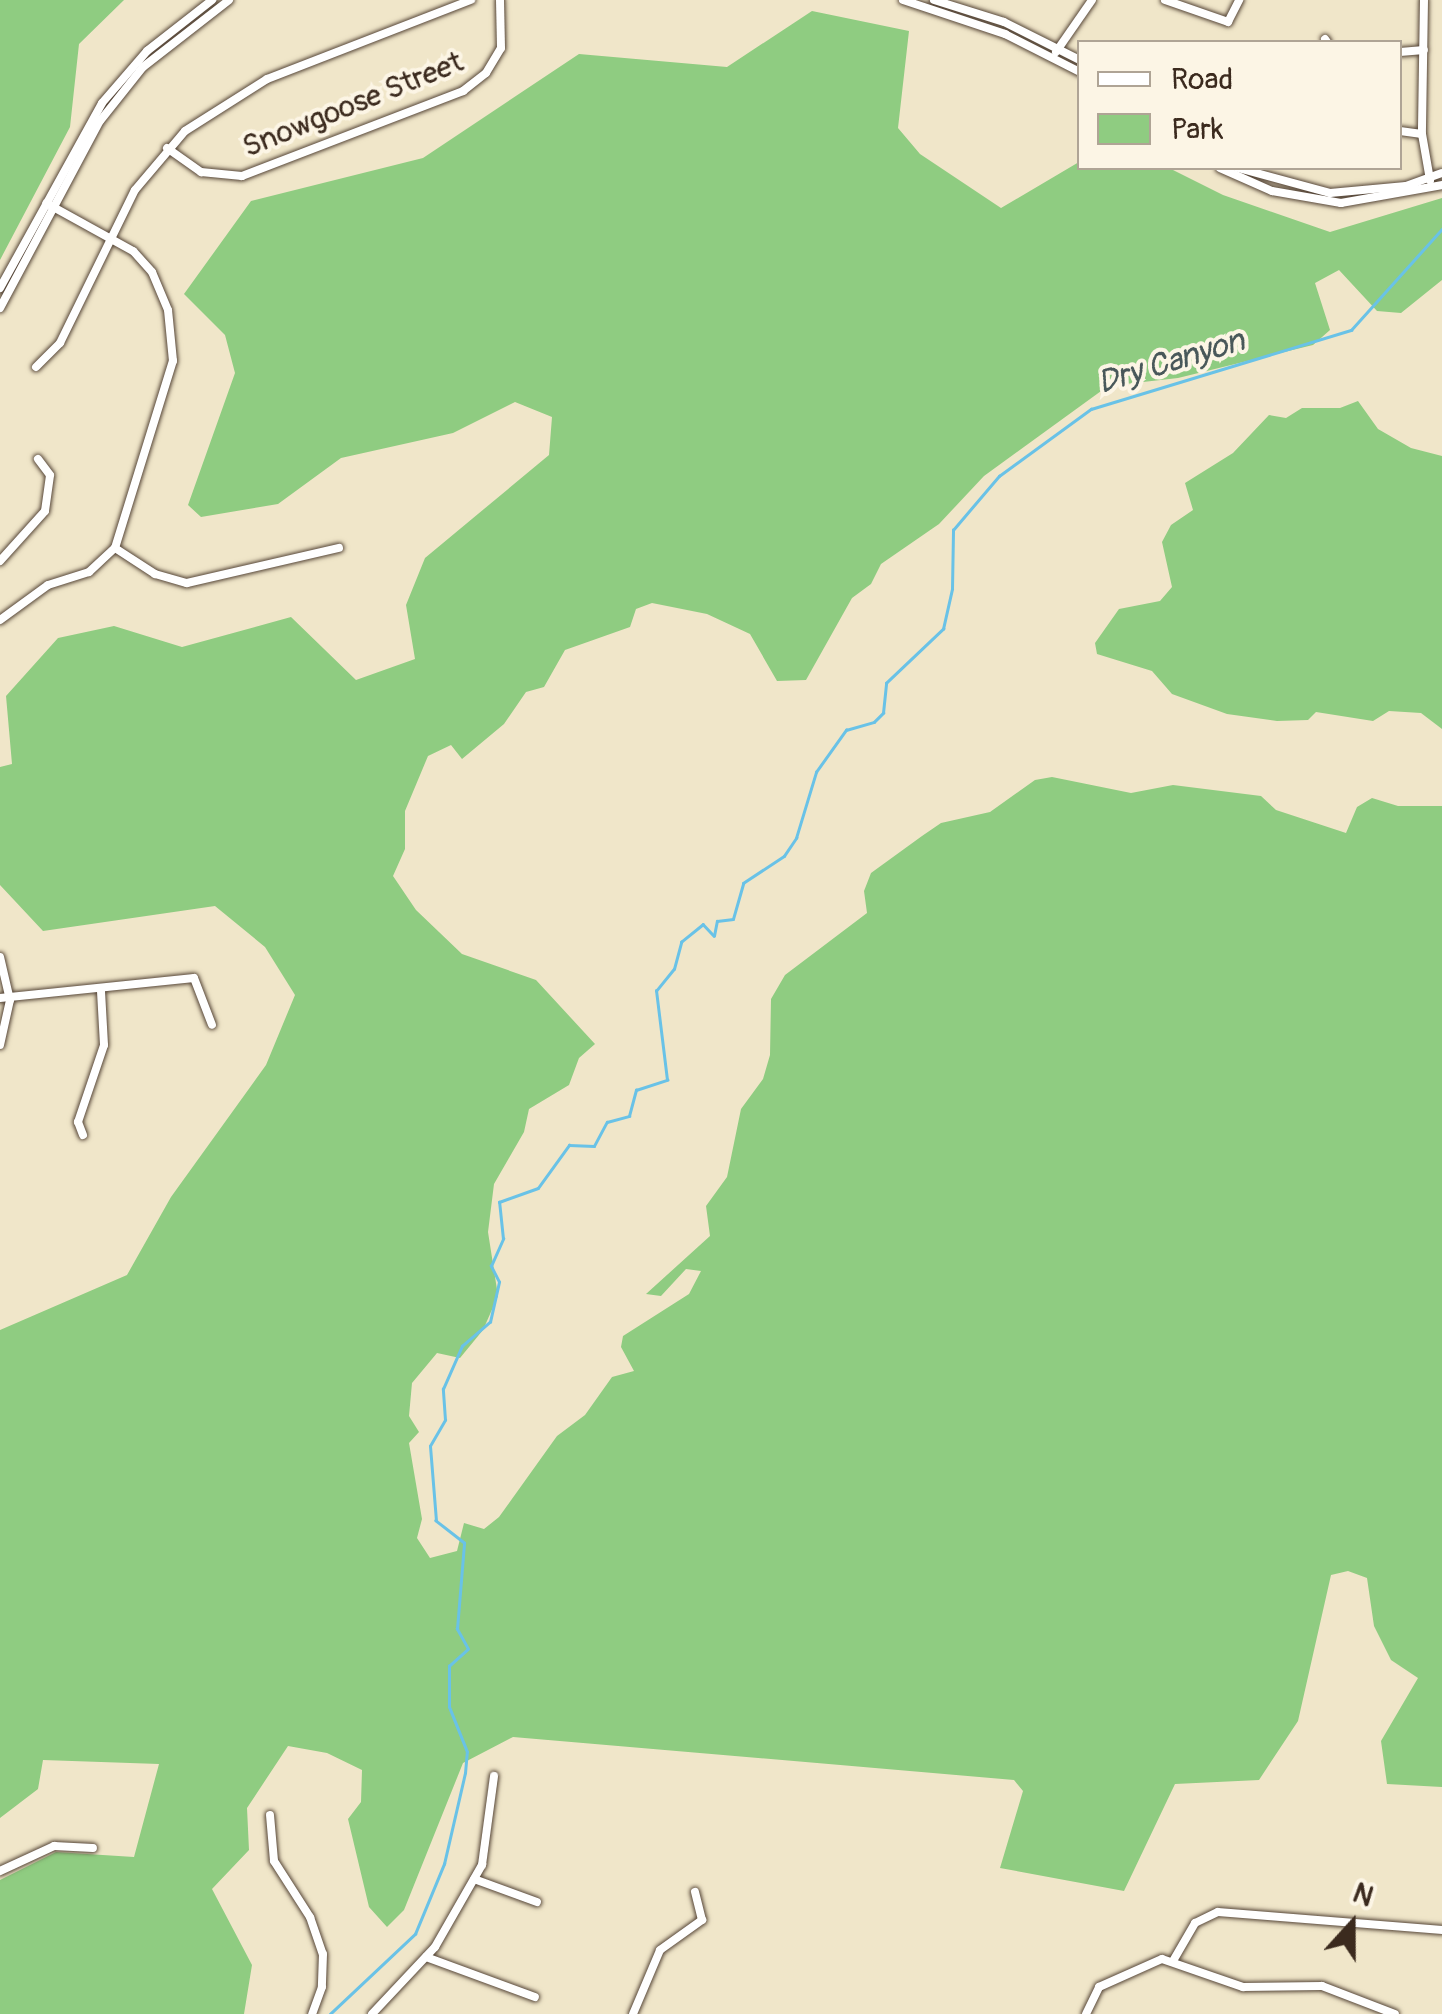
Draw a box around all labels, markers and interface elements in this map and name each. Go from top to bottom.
legend [1077,40,1402,170]
street label: Snowgoose Street [238,44,468,166]
text: Road [1171,61,1233,98]
text: Park [1171,111,1224,148]
water label: Dry Canyon [1093,321,1249,403]
north arrow [1302,1874,1402,1974]
text: N [1348,1876,1378,1915]

